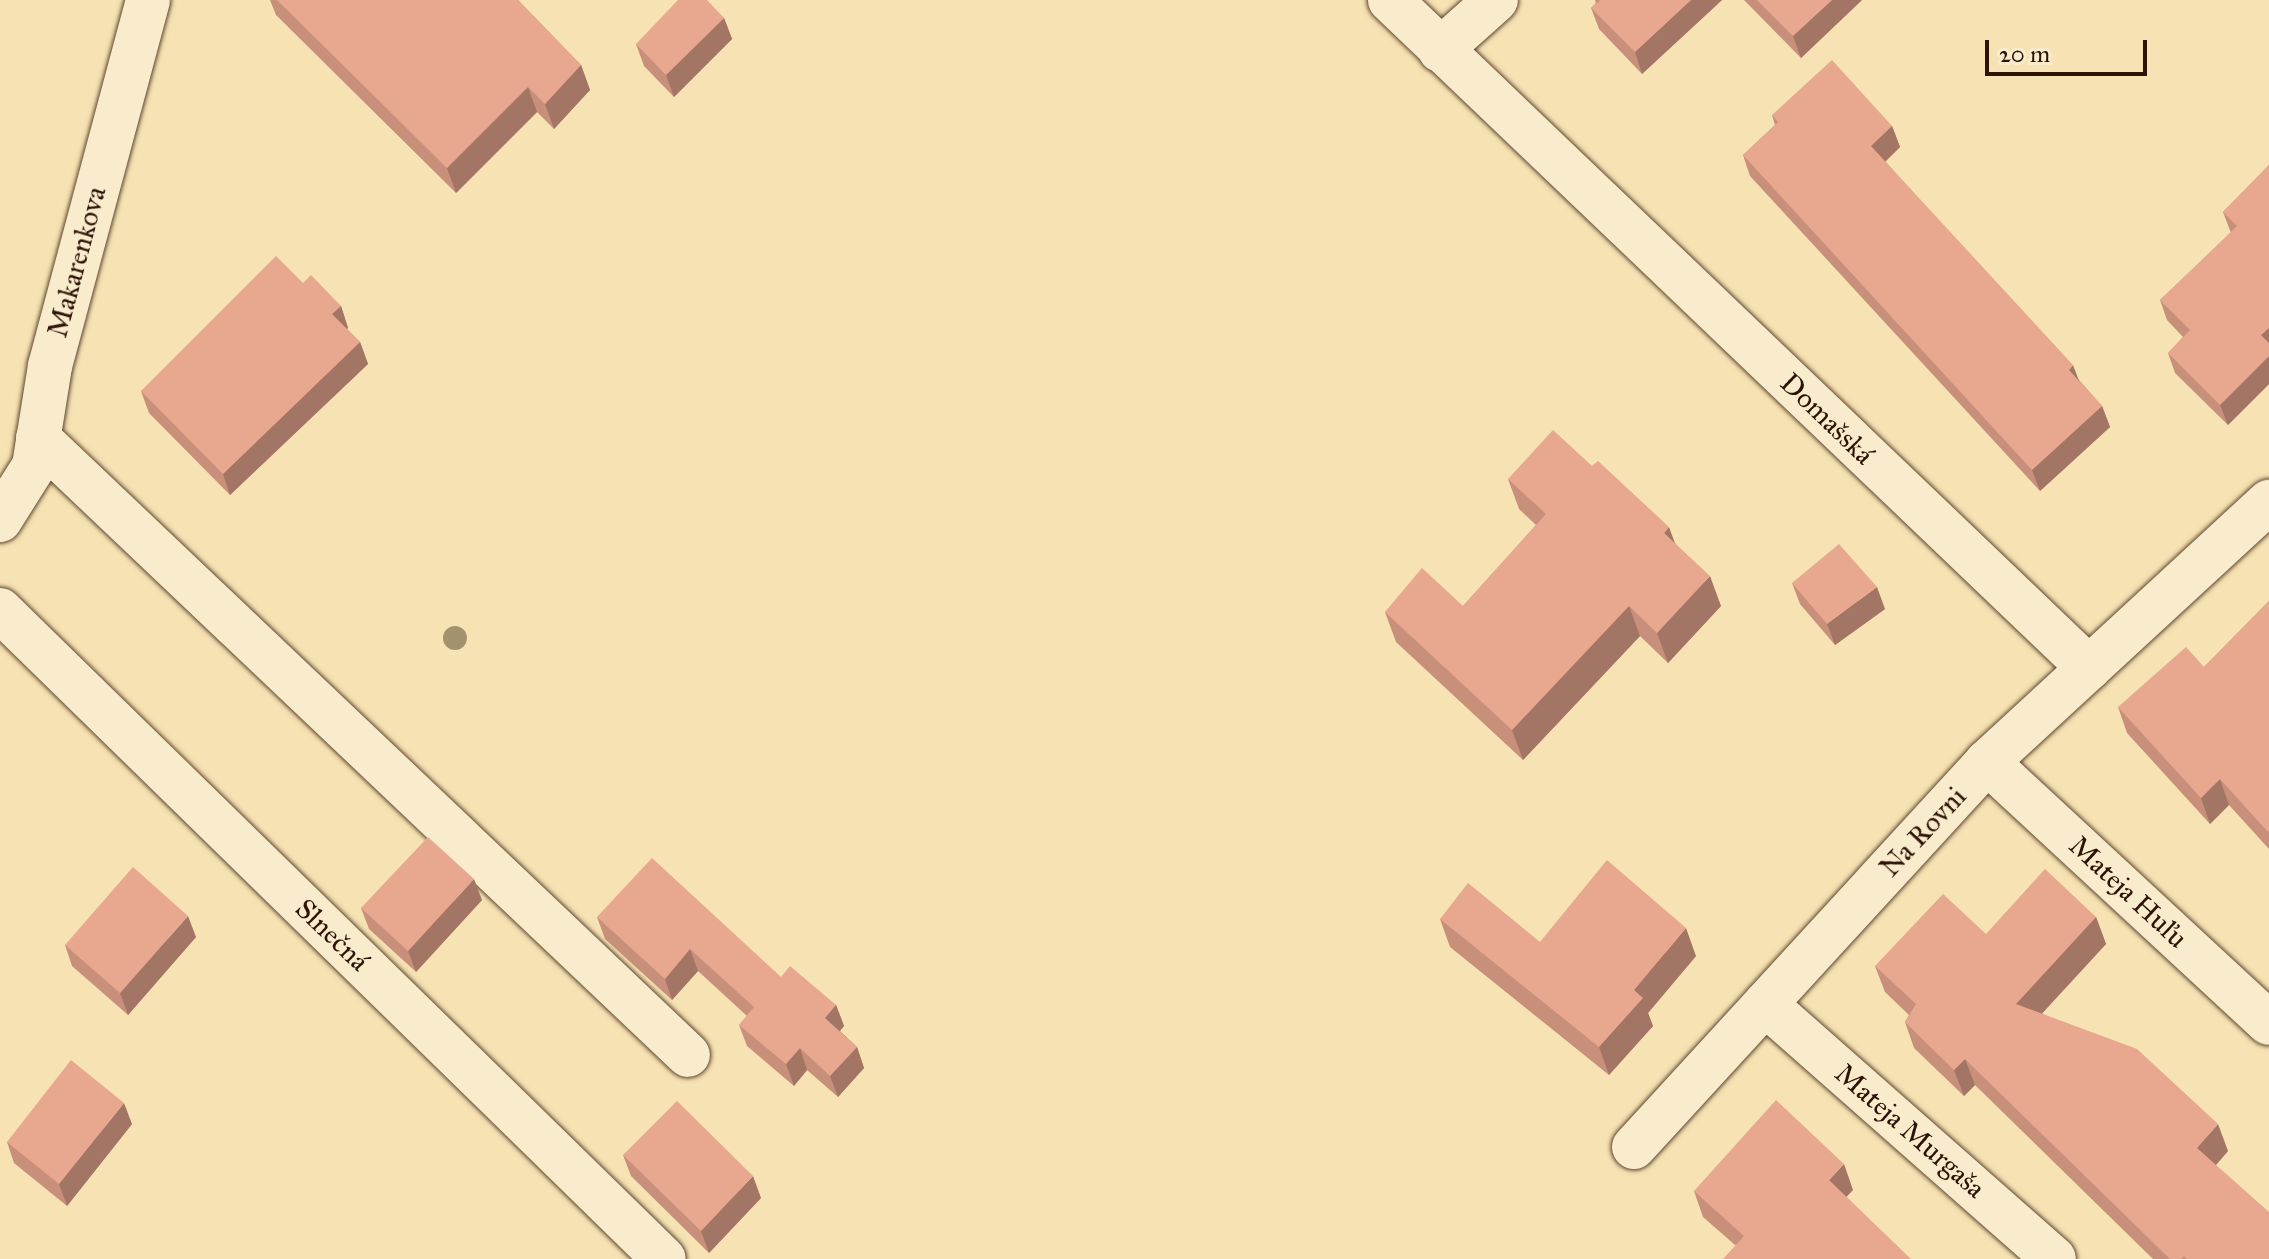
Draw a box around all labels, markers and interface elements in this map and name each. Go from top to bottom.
scale bar [1989,24,2151,74]
text: 20 m [1999,39,2050,69]
street label: Makarenkova [41,183,113,341]
street label: Domašská [1773,366,1881,472]
street label: Na Rovni [1873,780,1973,884]
street label: Mateja Huľu [2062,829,2194,955]
street label: Slnečná [288,892,376,978]
street label: Mateja Murgaša [1828,1057,1992,1205]

